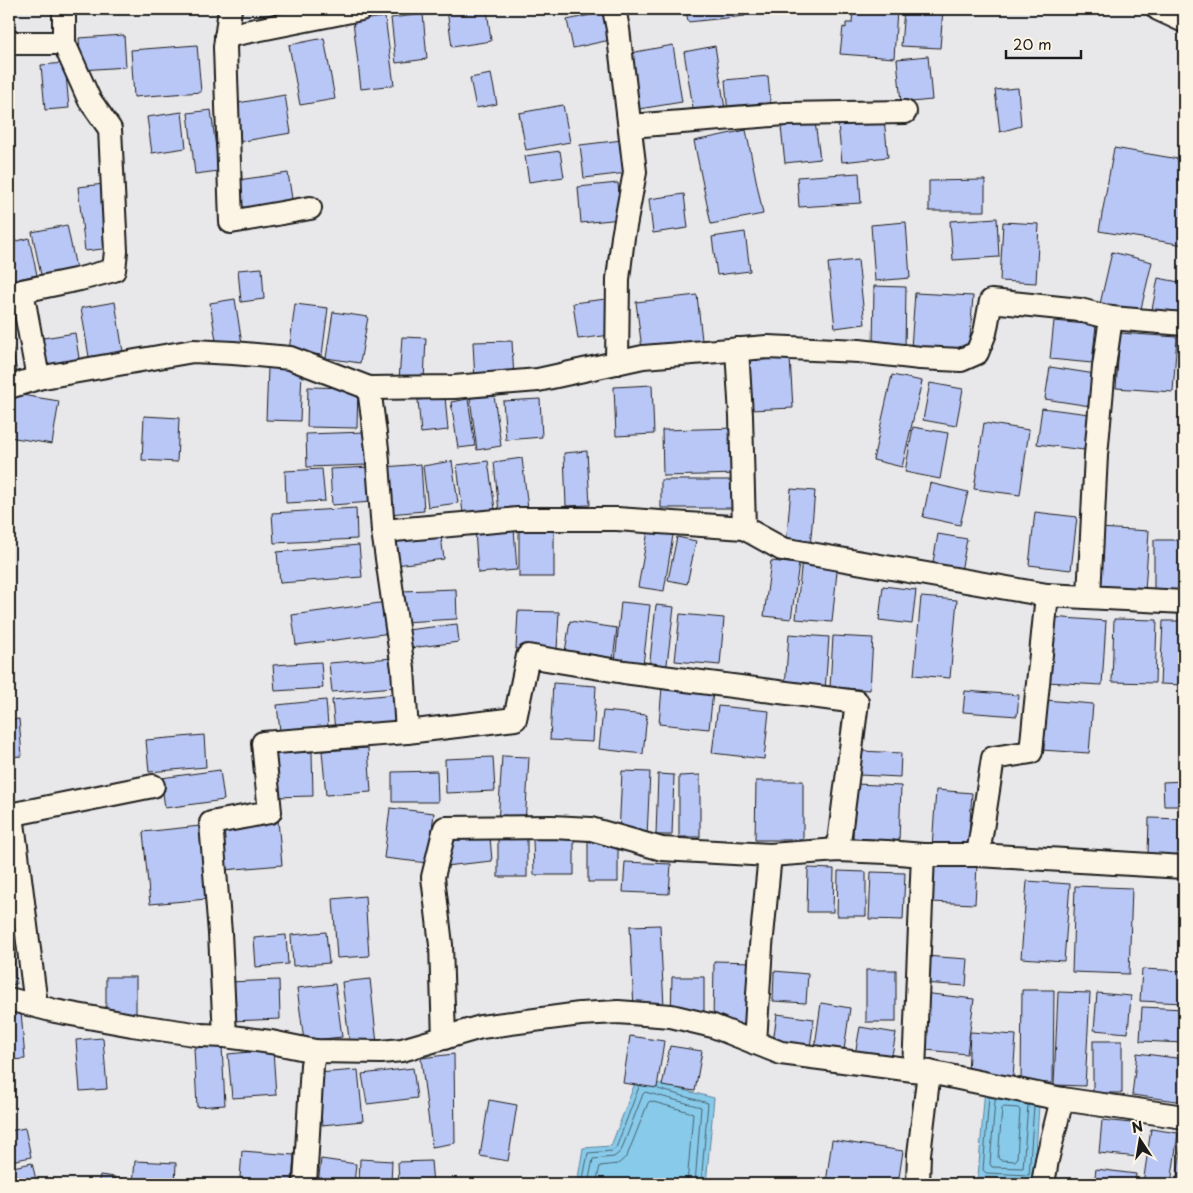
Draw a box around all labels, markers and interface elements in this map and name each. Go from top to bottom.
scale bar [1006,28,1080,60]
text: 20 m [1013,32,1052,55]
text: N [1130,1115,1145,1138]
north arrow [1116,1116,1166,1166]

